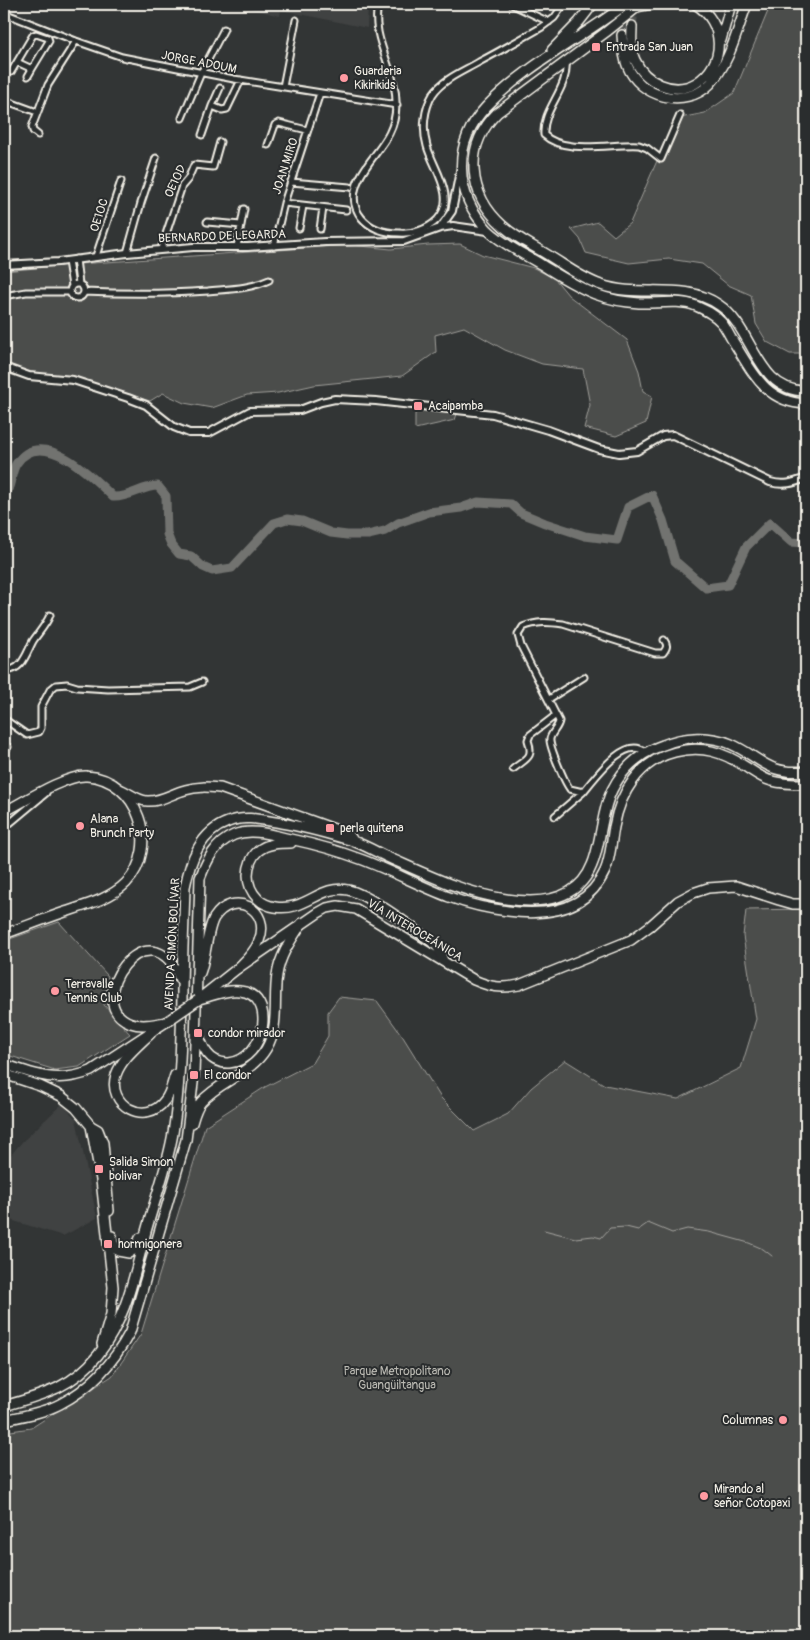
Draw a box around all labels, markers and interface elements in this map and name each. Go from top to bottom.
place label: Entrada San Juan [606,40,693,55]
marker: Entrada San Juan [590,41,602,53]
street label: JORGE ADOUM [160,48,238,77]
place label: Guarderia Kikirikids [354,64,402,93]
marker: Guarderia Kikirikids [338,72,350,84]
street label: JOAN MIRO [269,136,302,196]
street label: OE10D [161,162,190,200]
street label: OE10C [87,197,112,234]
street label: BERNARDO DE LEGARDA [158,227,286,246]
place label: Acaipamba [428,399,483,414]
marker: Acaipamba [412,400,424,412]
place label: Alana Brunch Party [90,812,154,841]
marker: Alana Brunch Party [74,820,86,832]
place label: perla quitena [340,821,404,836]
marker: perla quitena [324,822,336,834]
street label: AVENIDA SIMÓN BOLÍVAR [161,877,183,1011]
street label: VÍA INTEROCEÁNICA [364,895,466,965]
place label: Terravalle Tennis Club [65,977,123,1006]
marker: Terravalle Tennis Club [49,985,61,997]
place label: condor mirador [208,1026,286,1041]
marker: condor mirador [192,1027,204,1039]
place label: El condor [204,1068,252,1083]
marker: El condor [188,1069,200,1081]
place label: Salida Simon bolivar [109,1155,173,1184]
marker: Salida Simon bolivar [93,1163,105,1175]
place label: hormigonera [118,1237,183,1252]
marker: hormigonera [102,1238,114,1250]
park label: Parque Metropolitano Guangüiltangua [344,1364,451,1393]
place label: Columnas [722,1413,774,1428]
marker: Columnas [777,1414,789,1426]
place label: Mirando al señor Cotopaxi [714,1482,790,1511]
marker: Mirando al señor Cotopaxi [698,1490,710,1502]

